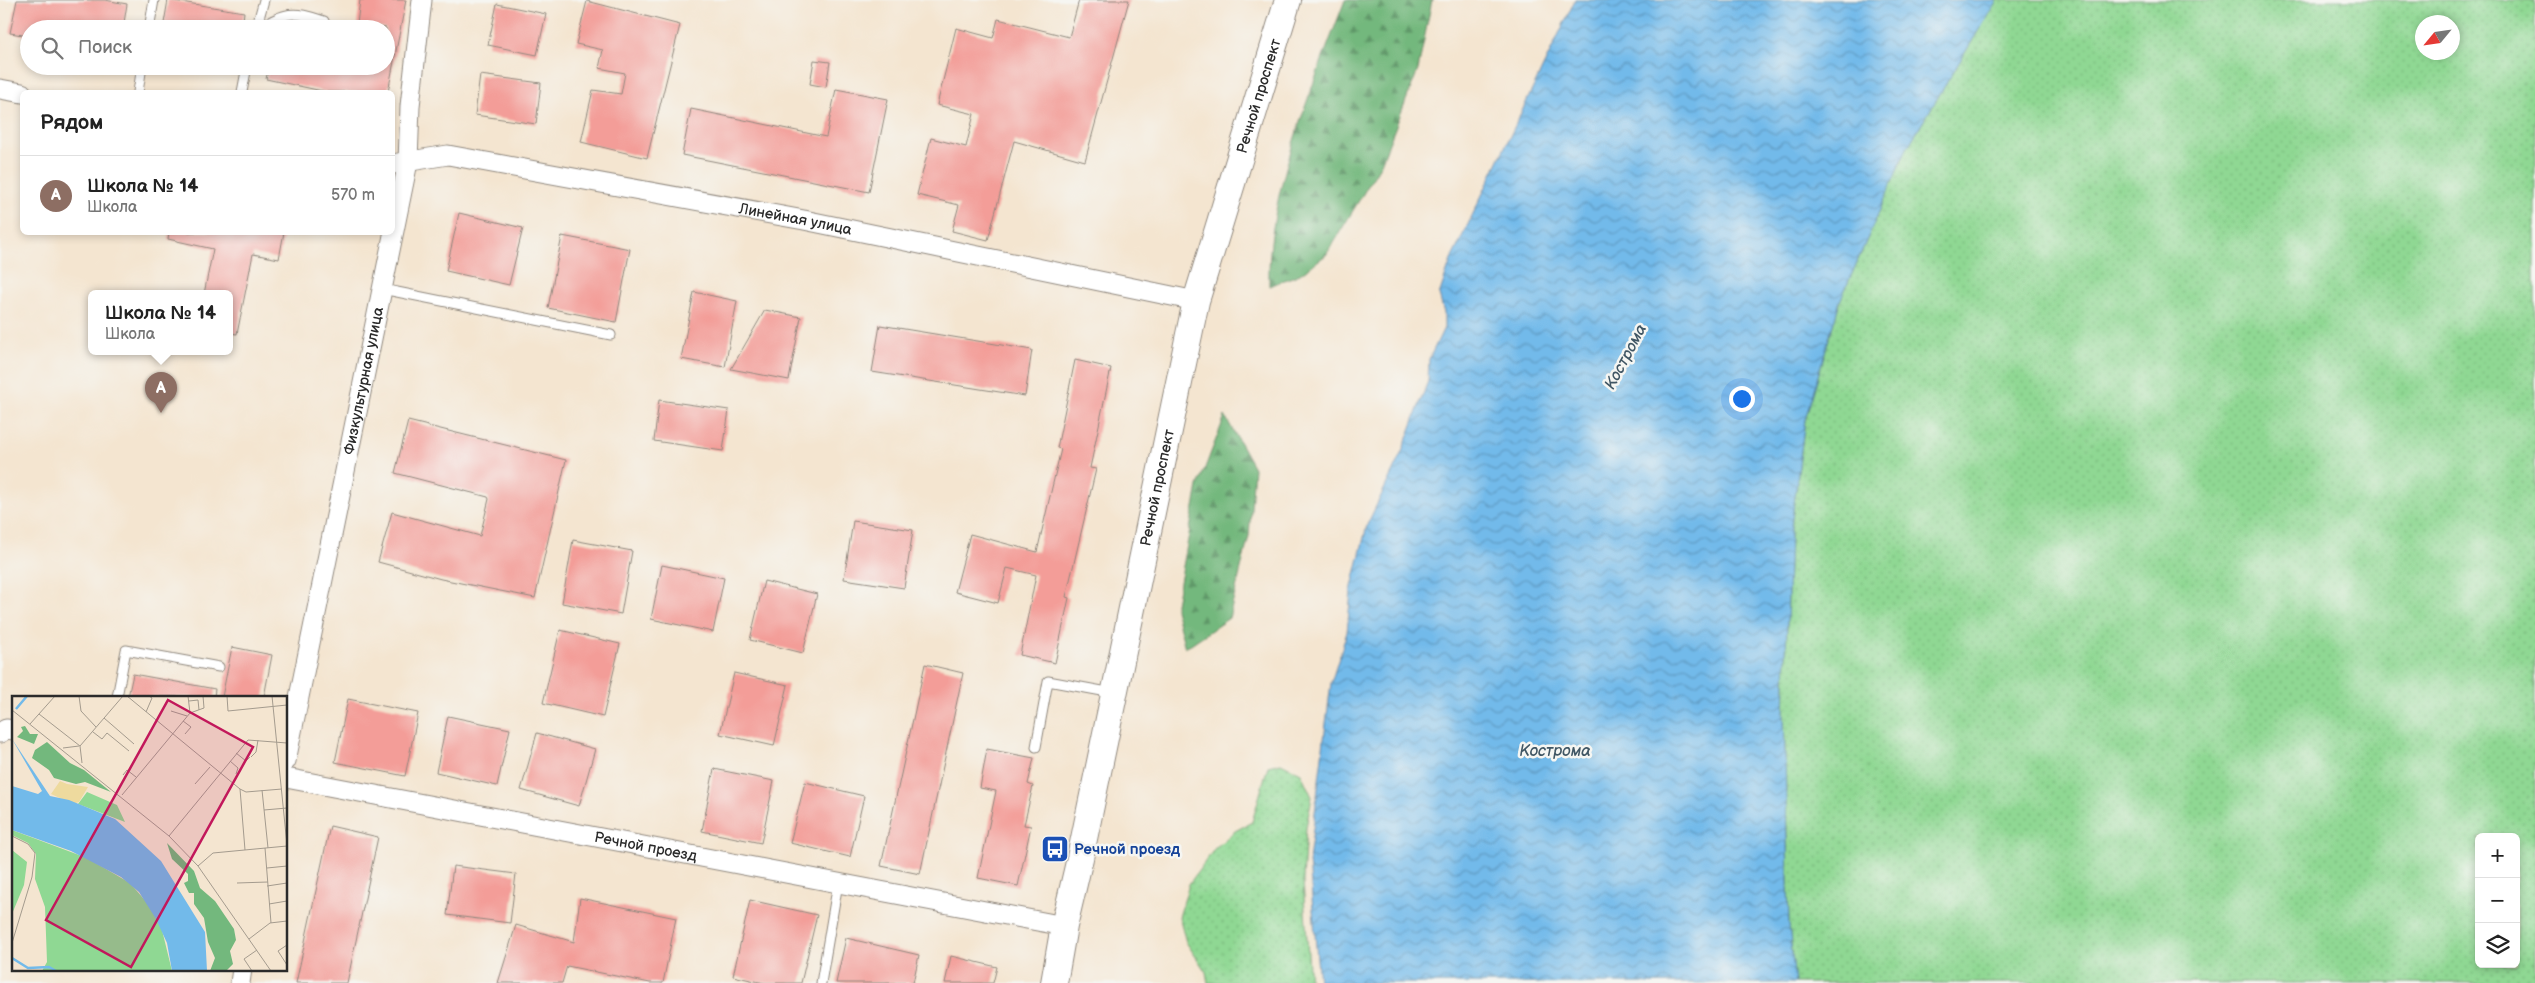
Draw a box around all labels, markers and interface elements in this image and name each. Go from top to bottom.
north arrow [2415,15,2460,60]
search box [20,20,395,75]
icon: search [38,34,66,62]
text: Поиск [78,36,132,59]
street label: Речной проспект [1232,36,1285,156]
text: Рядом [40,110,103,135]
text: Школа № 14 [87,175,198,198]
text: A [51,186,61,205]
text: 570 m [331,186,375,205]
text: Школа [87,198,137,217]
street label: Линейная улица [736,199,854,239]
popup [88,290,233,355]
text: Школа № 14 [105,302,216,325]
street label: Физкультурная улица [339,305,388,456]
water label: Кострома [1601,321,1651,393]
text: Школа [105,325,155,344]
pin: A [145,372,177,413]
your location [1729,386,1755,412]
street label: Речной проспект [1136,427,1179,548]
inset map [12,696,288,970]
water label: Кострома [1519,742,1591,761]
street label: Речной проезд [593,827,699,865]
map controls [2475,833,2520,968]
button: + [2475,833,2520,878]
bus stop icon: Речной проезд [1040,834,1070,864]
place label: Речной проезд [1074,840,1180,859]
button: − [2475,878,2520,923]
button: layers [2475,923,2520,968]

